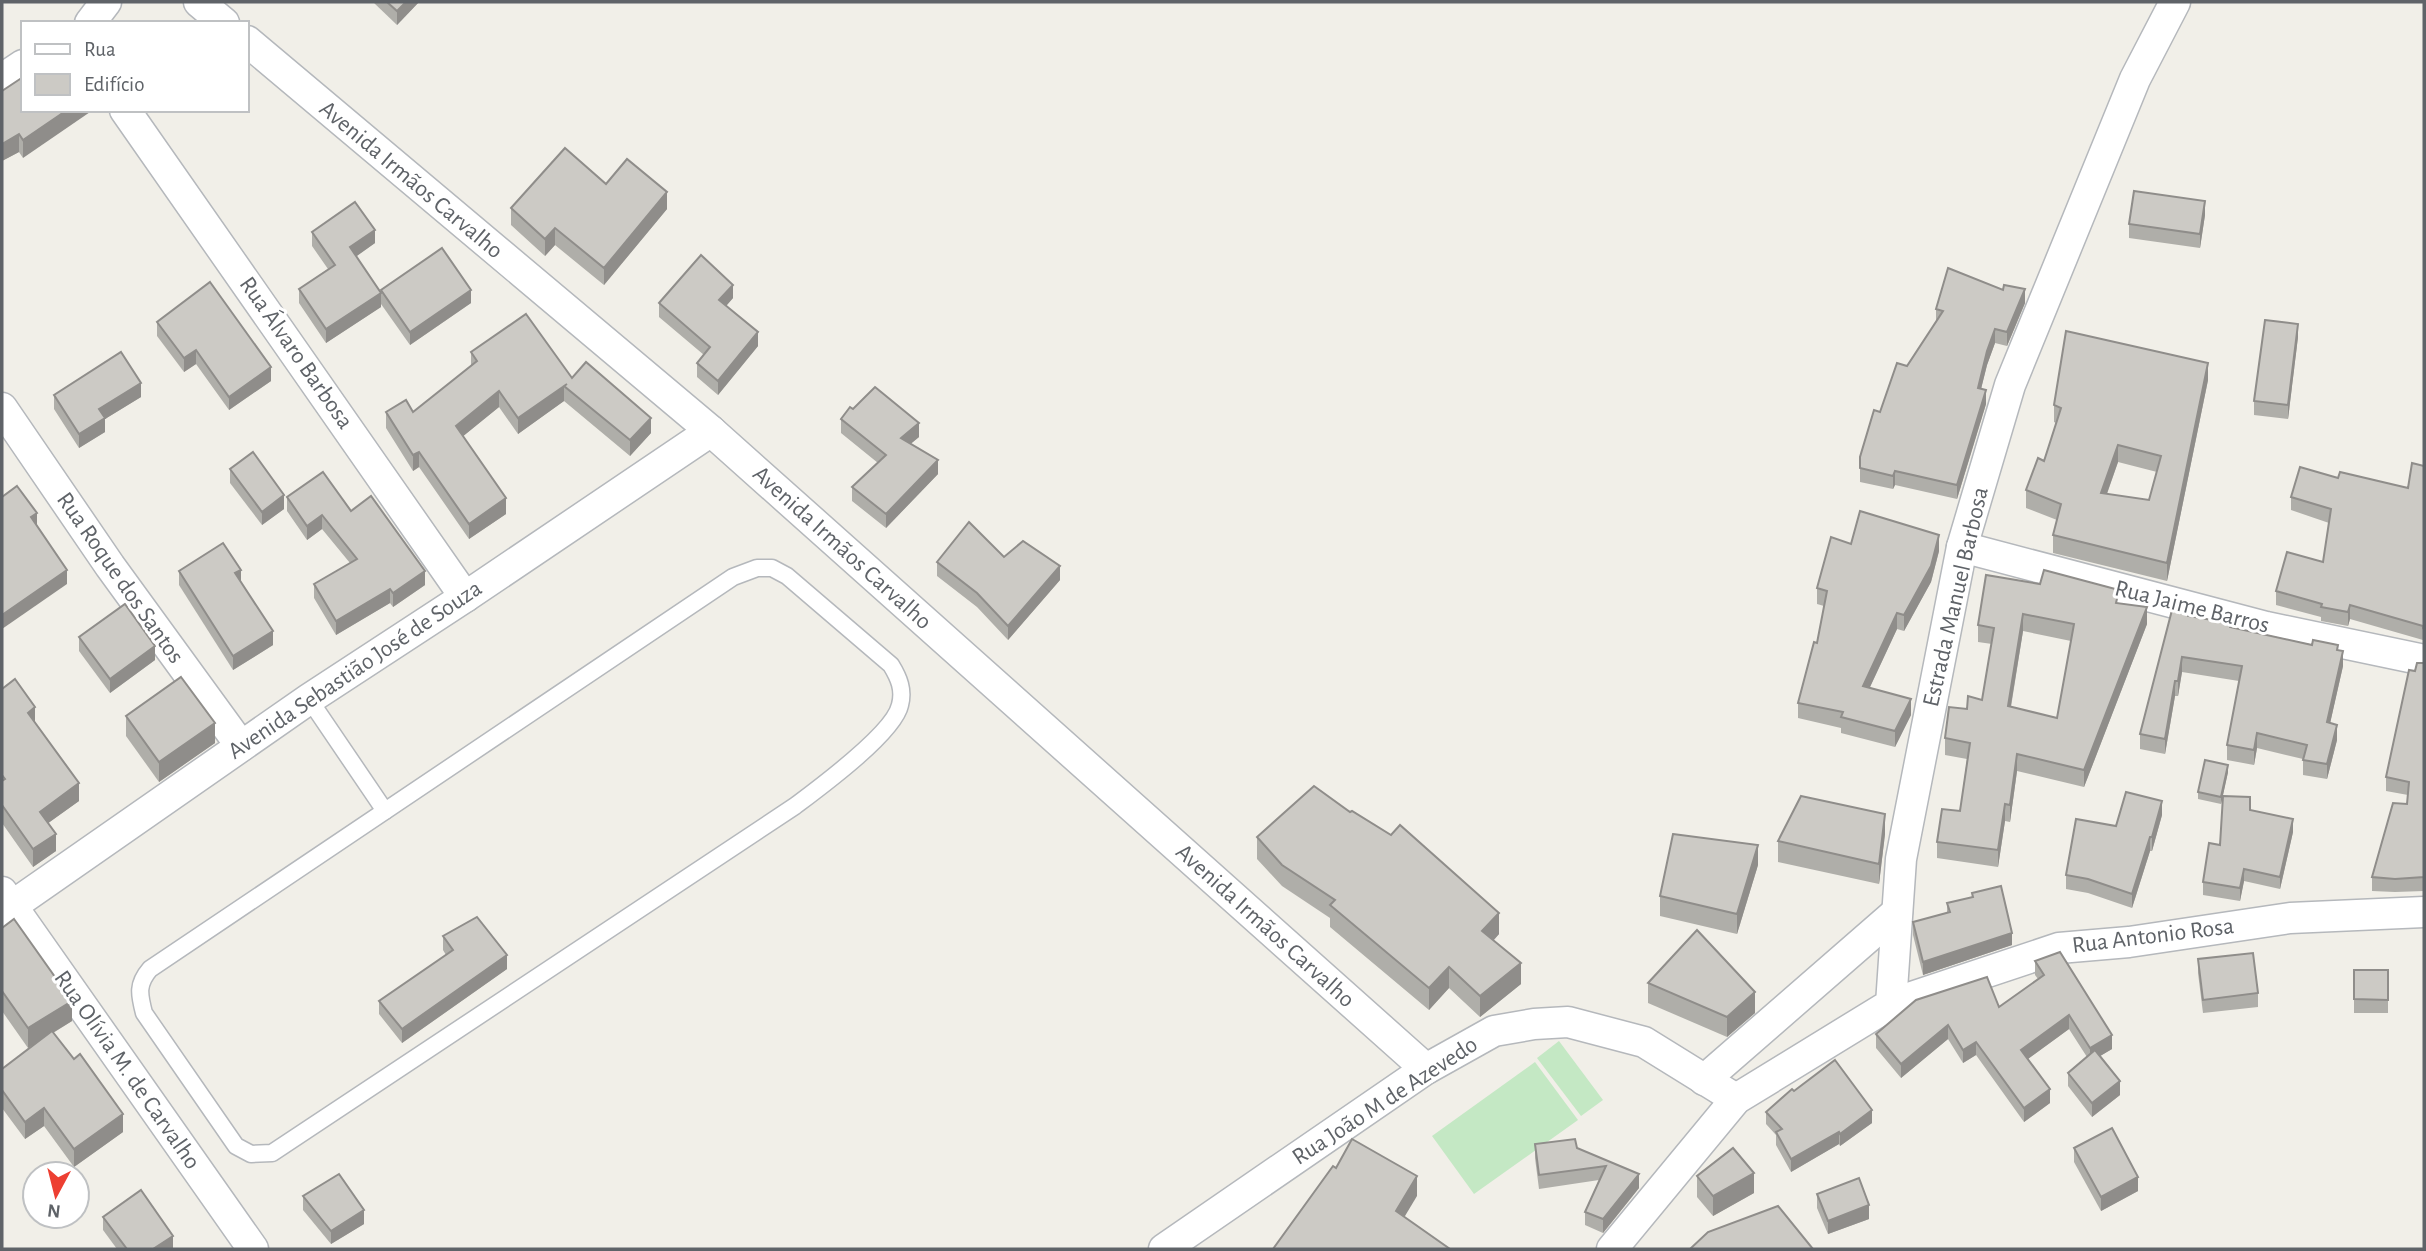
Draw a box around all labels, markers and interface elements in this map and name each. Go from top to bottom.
legend [21,21,248,112]
text: Rua [84,39,116,60]
text: Edifício [84,74,144,95]
street label: Avenida Irmãos Carvalho [315,96,507,264]
street label: Rua Álvaro Barbosa [235,271,359,433]
street label: Avenida Irmãos Carvalho [748,462,936,634]
street label: Estrada Manuel Barbosa [1919,485,1993,709]
street label: Rua Roque dos Santos [52,488,188,668]
street label: Avenida Sebastião José de Souza [224,576,486,764]
street label: Rua Jaime Barros [2112,576,2272,638]
street label: Avenida Irmãos Carvalho [1171,840,1359,1012]
street label: Rua Antonio Rosa [2071,914,2235,958]
street label: Rua Olívia M. de Carvalho [49,966,205,1174]
street label: Rua João M de Azevedo [1288,1032,1482,1170]
north arrow [21,1160,91,1230]
text: N [46,1200,62,1221]

